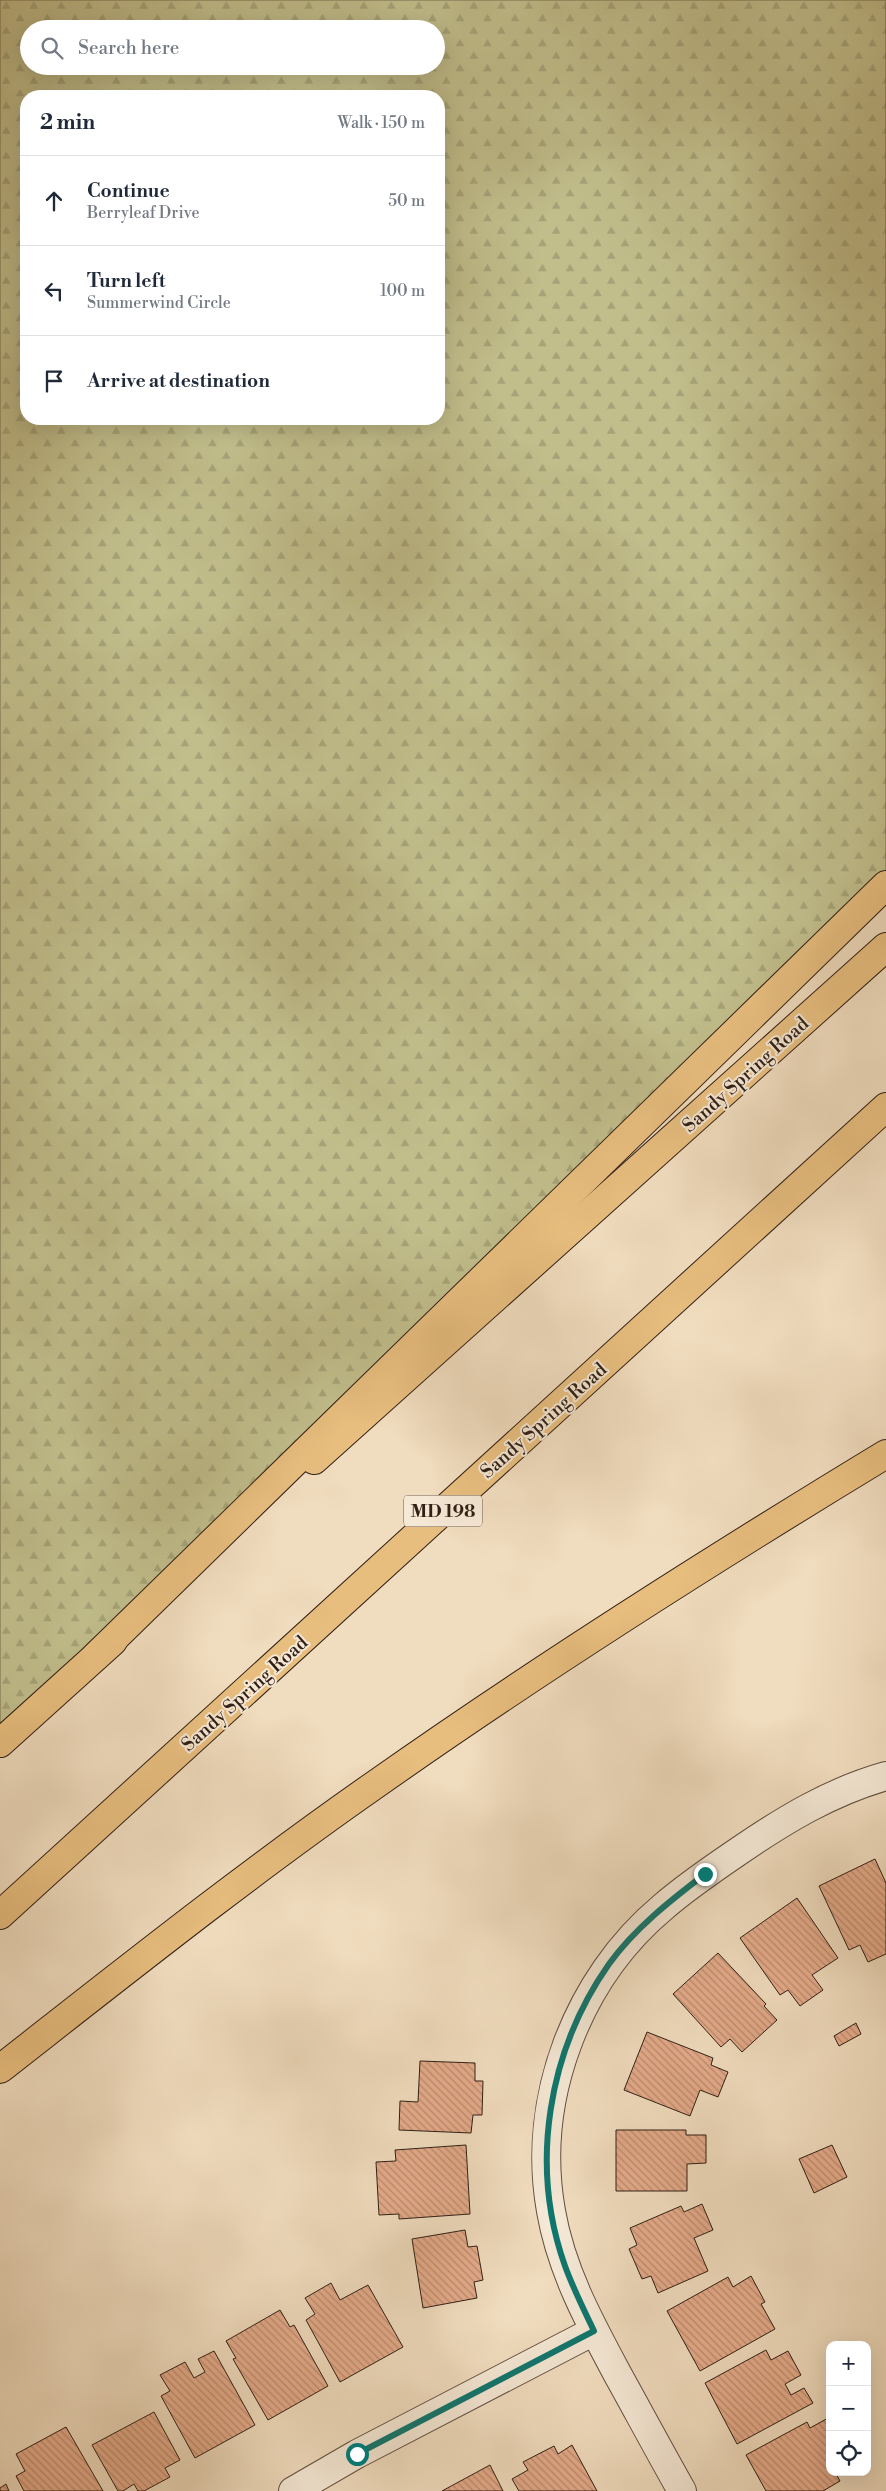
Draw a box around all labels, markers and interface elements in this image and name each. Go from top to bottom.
search box [20,20,445,75]
icon: search [38,34,66,62]
text: Search here [78,36,179,60]
text: 2 min [40,110,95,136]
text: Walk · 150 m [337,113,425,133]
text: Continue [87,179,170,203]
icon: ahead [40,187,68,215]
text: 50 m [388,191,425,211]
text: Berryleaf Drive [87,203,200,223]
text: Turn left [87,269,166,293]
icon: left [40,277,68,305]
text: 100 m [380,281,425,301]
text: Summerwind Circle [87,293,231,313]
icon: arrive [40,367,68,395]
text: Arrive at destination [87,369,270,393]
street label: Sandy Spring Road [677,1012,814,1138]
street label: Sandy Spring Road [475,1358,612,1484]
road number: MD 198 [404,1495,482,1526]
street label: Sandy Spring Road [176,1631,313,1757]
route end [694,1863,717,1886]
map controls [826,2341,871,2476]
button: + [826,2341,871,2386]
button: − [826,2386,871,2431]
button: locate [826,2431,871,2476]
route start [346,2443,369,2466]

